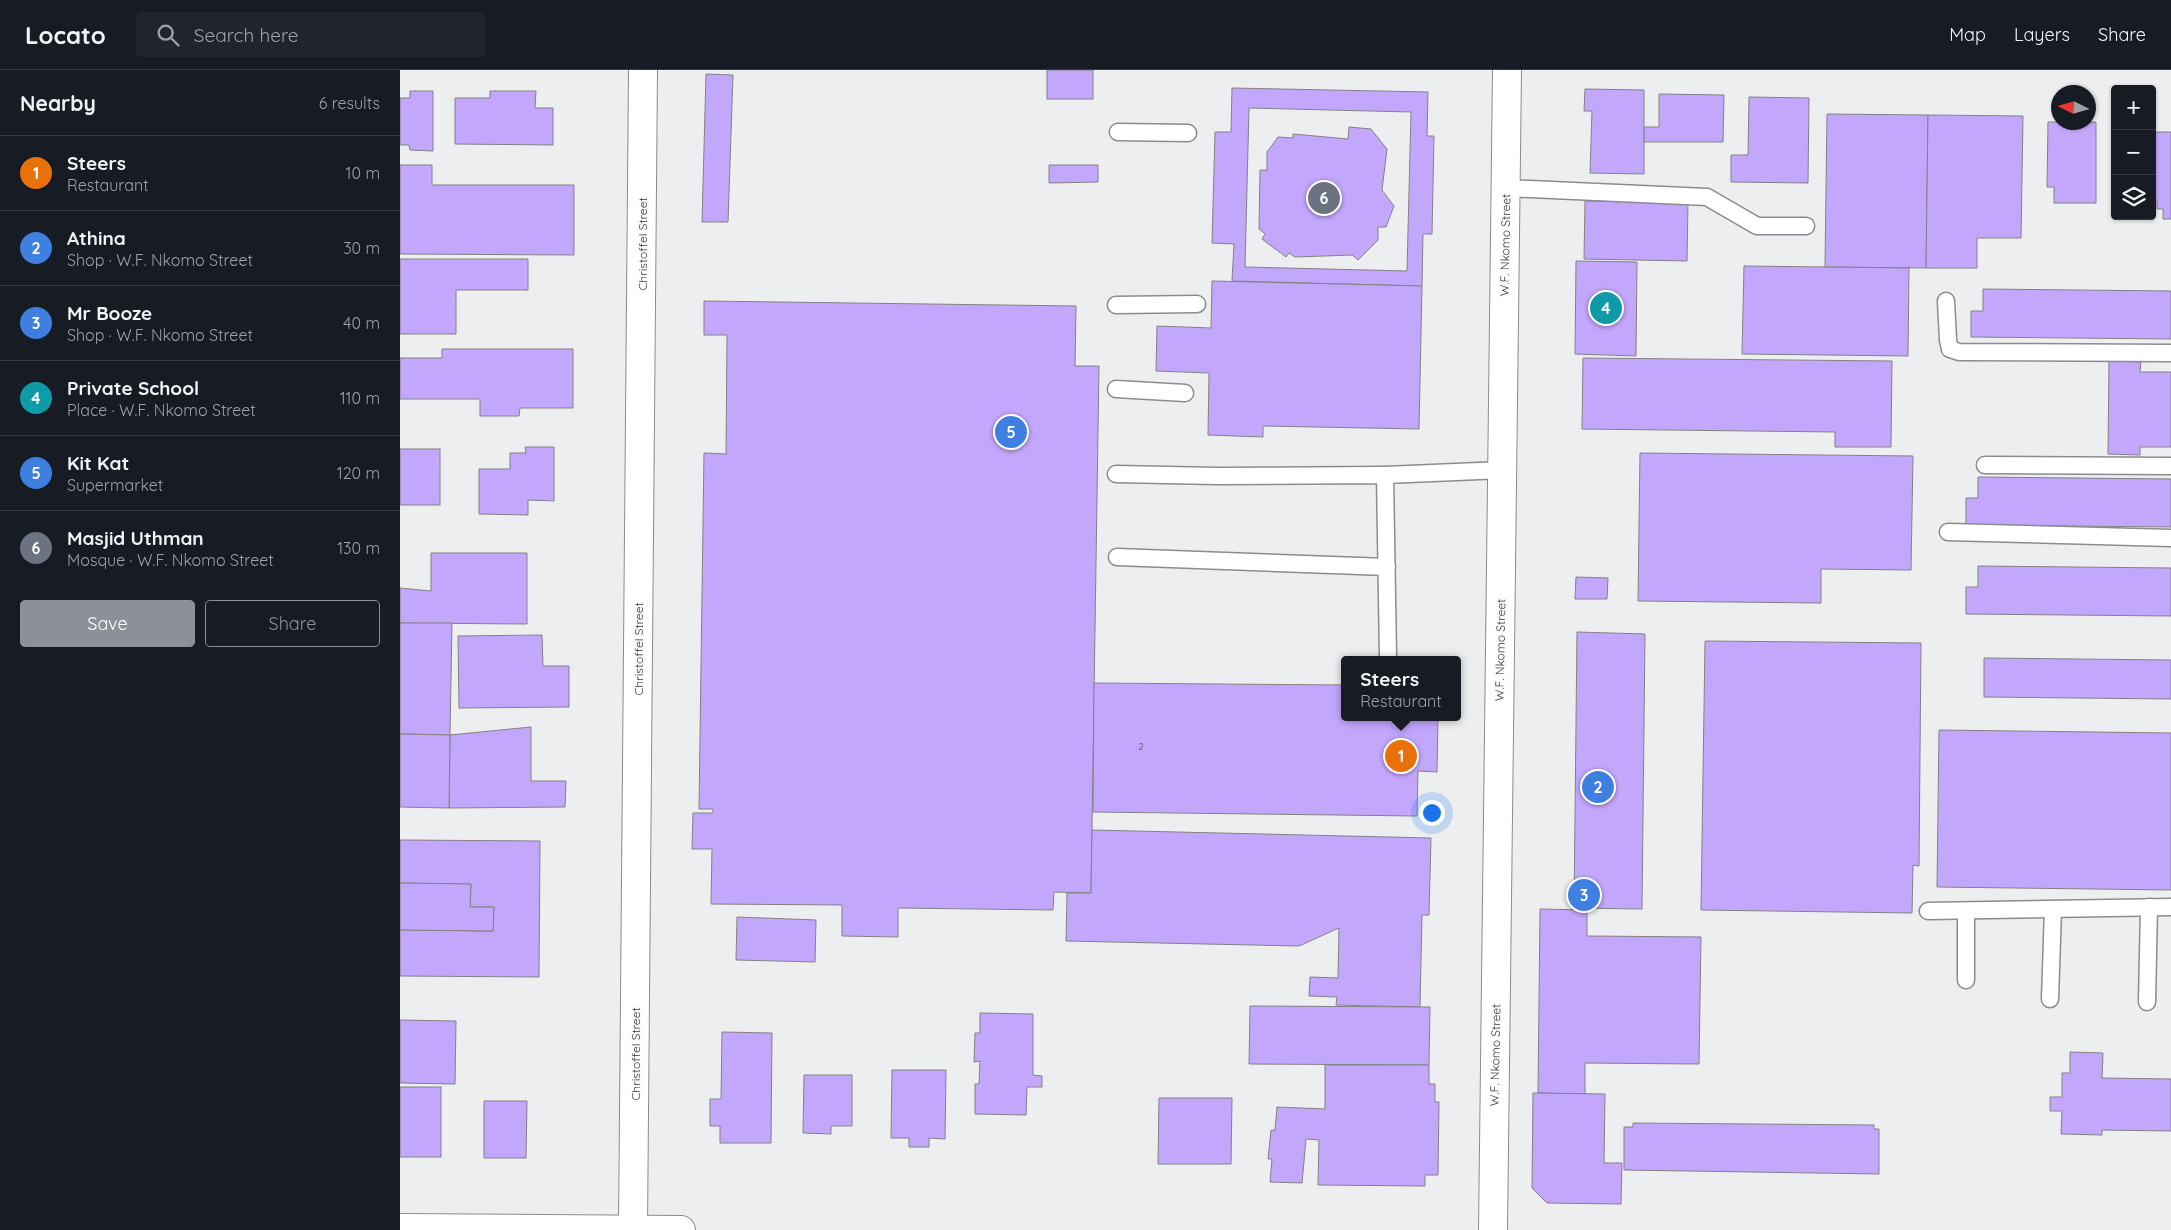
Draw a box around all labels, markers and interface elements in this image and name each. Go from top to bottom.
search box [136,12,486,57]
text: Locato [25,20,106,50]
icon: search [154,21,182,49]
text: Search here [194,23,299,47]
text: Map [1949,23,1986,46]
text: Layers [2014,23,2070,46]
text: Share [2098,23,2146,46]
north arrow [2051,85,2096,130]
map controls [2111,85,2156,220]
button: + [2111,85,2156,130]
text: Nearby [20,90,96,116]
text: 6 results [319,93,380,113]
button: − [2111,130,2156,175]
text: Steers [67,151,126,175]
text: 1 [33,163,39,183]
text: 10 m [346,163,380,183]
text: Restaurant [67,175,149,195]
button: layers [2111,175,2156,220]
pin: 6 [1308,179,1340,217]
street label: W.F. Nkomo Street [1497,194,1513,296]
street label: Christoffel Street [635,198,650,290]
text: Athina [67,226,126,250]
text: 2 [31,238,41,258]
text: 30 m [343,238,380,258]
text: Shop · W.F. Nkomo Street [67,250,253,270]
pin: 4 [1590,289,1622,327]
text: Mr Booze [67,301,152,325]
text: 3 [32,313,40,333]
text: 40 m [343,313,380,333]
text: Shop · W.F. Nkomo Street [67,325,253,345]
text: Private School [67,376,199,400]
text: 4 [31,388,41,408]
text: 110 m [340,388,380,408]
text: Place · W.F. Nkomo Street [67,400,256,420]
pin: 5 [995,413,1027,451]
text: Kit Kat [67,451,129,475]
text: 5 [31,463,41,483]
text: 120 m [337,463,380,483]
text: Supermarket [67,475,163,495]
text: Masjid Uthman [67,526,204,550]
text: 6 [32,538,40,558]
text: 130 m [337,538,380,558]
text: Mosque · W.F. Nkomo Street [67,550,274,570]
street label: W.F. Nkomo Street [1492,599,1508,701]
button: Save [20,600,195,647]
button: Share [205,600,380,647]
street label: Christoffel Street [631,603,646,695]
popup [1341,656,1461,721]
text: Steers [1360,667,1419,691]
text: Restaurant [1360,691,1442,711]
pin: 1 [1385,737,1417,775]
house number: 2 [1138,740,1144,753]
pin: 2 [1582,768,1614,806]
your location [1419,800,1445,826]
pin: 3 [1568,876,1600,914]
street label: W.F. Nkomo Street [1487,1004,1503,1106]
street label: Christoffel Street [628,1008,643,1100]

